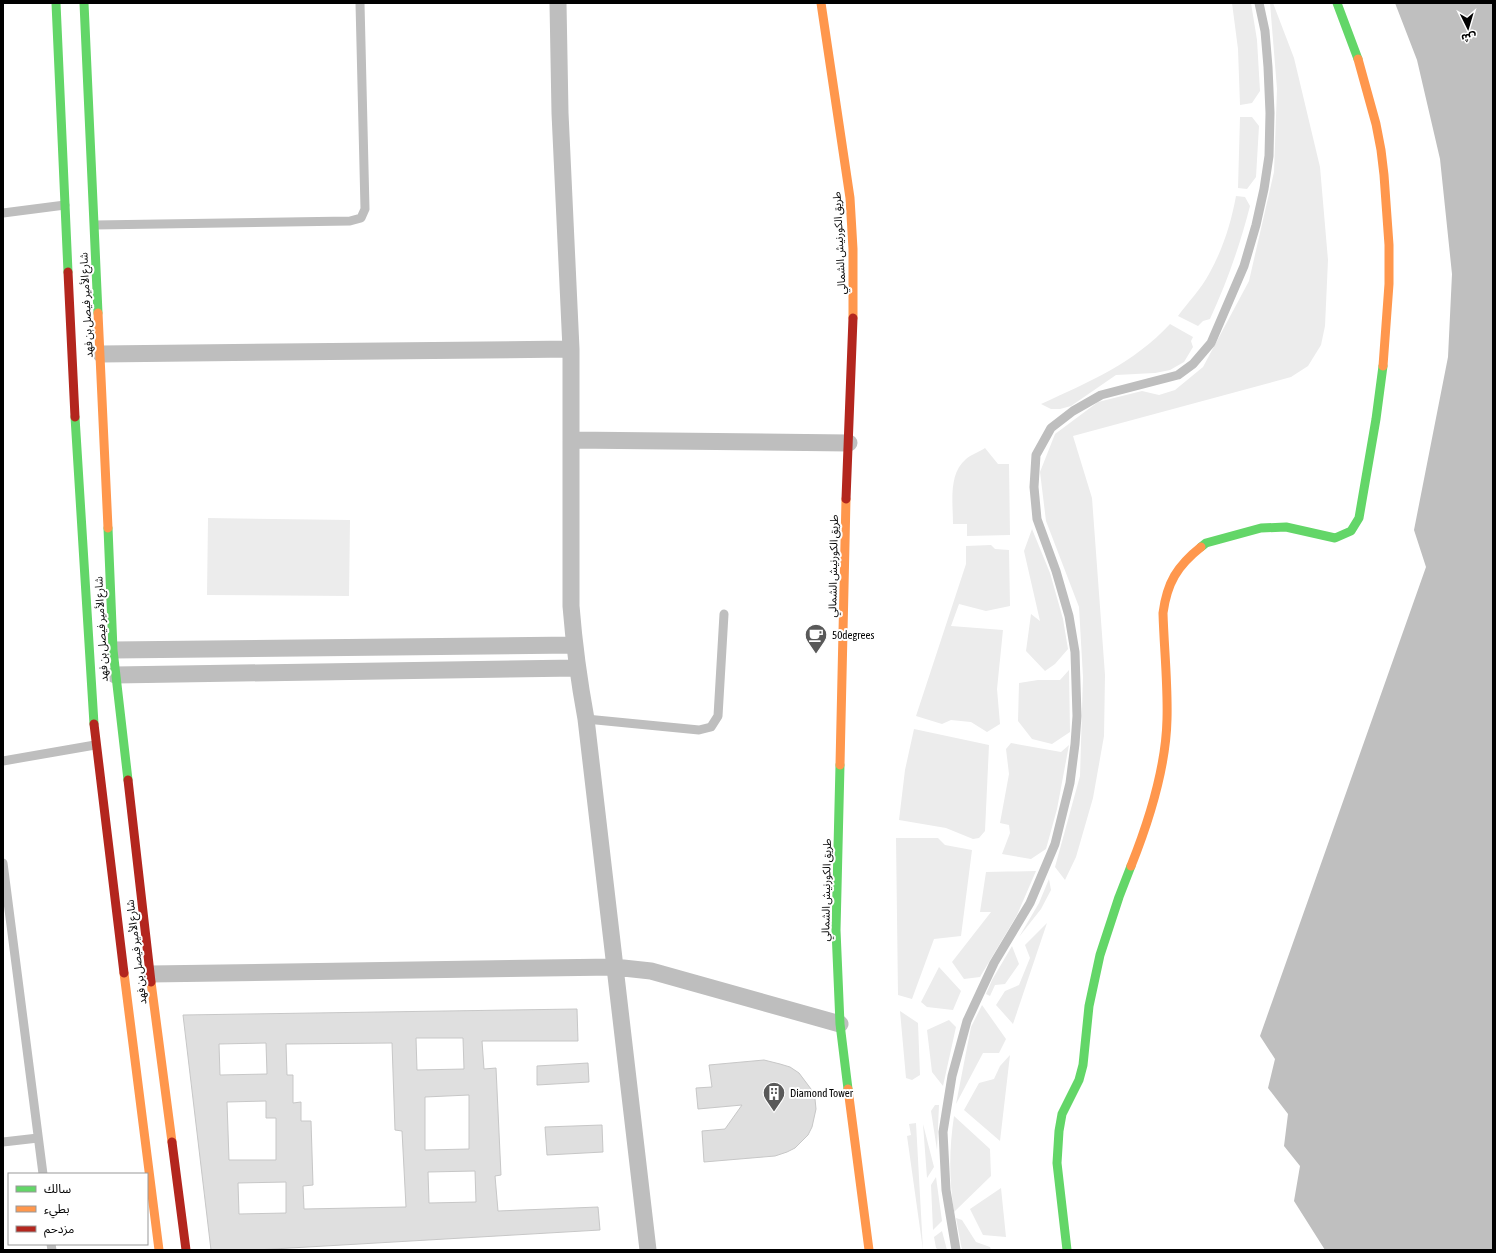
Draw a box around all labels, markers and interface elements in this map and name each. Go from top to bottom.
north arrow [1448,8,1488,48]
text: ش [1461,30,1477,45]
street label: طريق الكورنيش الشمالي [830,191,851,295]
street label: شارع الأمير فيصل بن فهد [77,252,97,358]
street label: طريق الكورنيش الشمالي [826,514,843,618]
street label: شارع الأمير فيصل بن فهد [92,576,112,682]
cafe icon: 50degrees [803,622,829,655]
place label: 50degrees [832,629,874,641]
street label: طريق الكورنيش الشمالي [819,838,836,942]
street label: شارع الأمير فيصل بن فهد [124,898,150,1005]
building icon: Diamond Tower [761,1080,787,1113]
place label: Diamond Tower [790,1087,854,1099]
legend [8,1173,148,1245]
text: سالك [44,1182,71,1196]
text: بطيء [44,1202,70,1219]
text: مزدحم [44,1222,74,1238]

